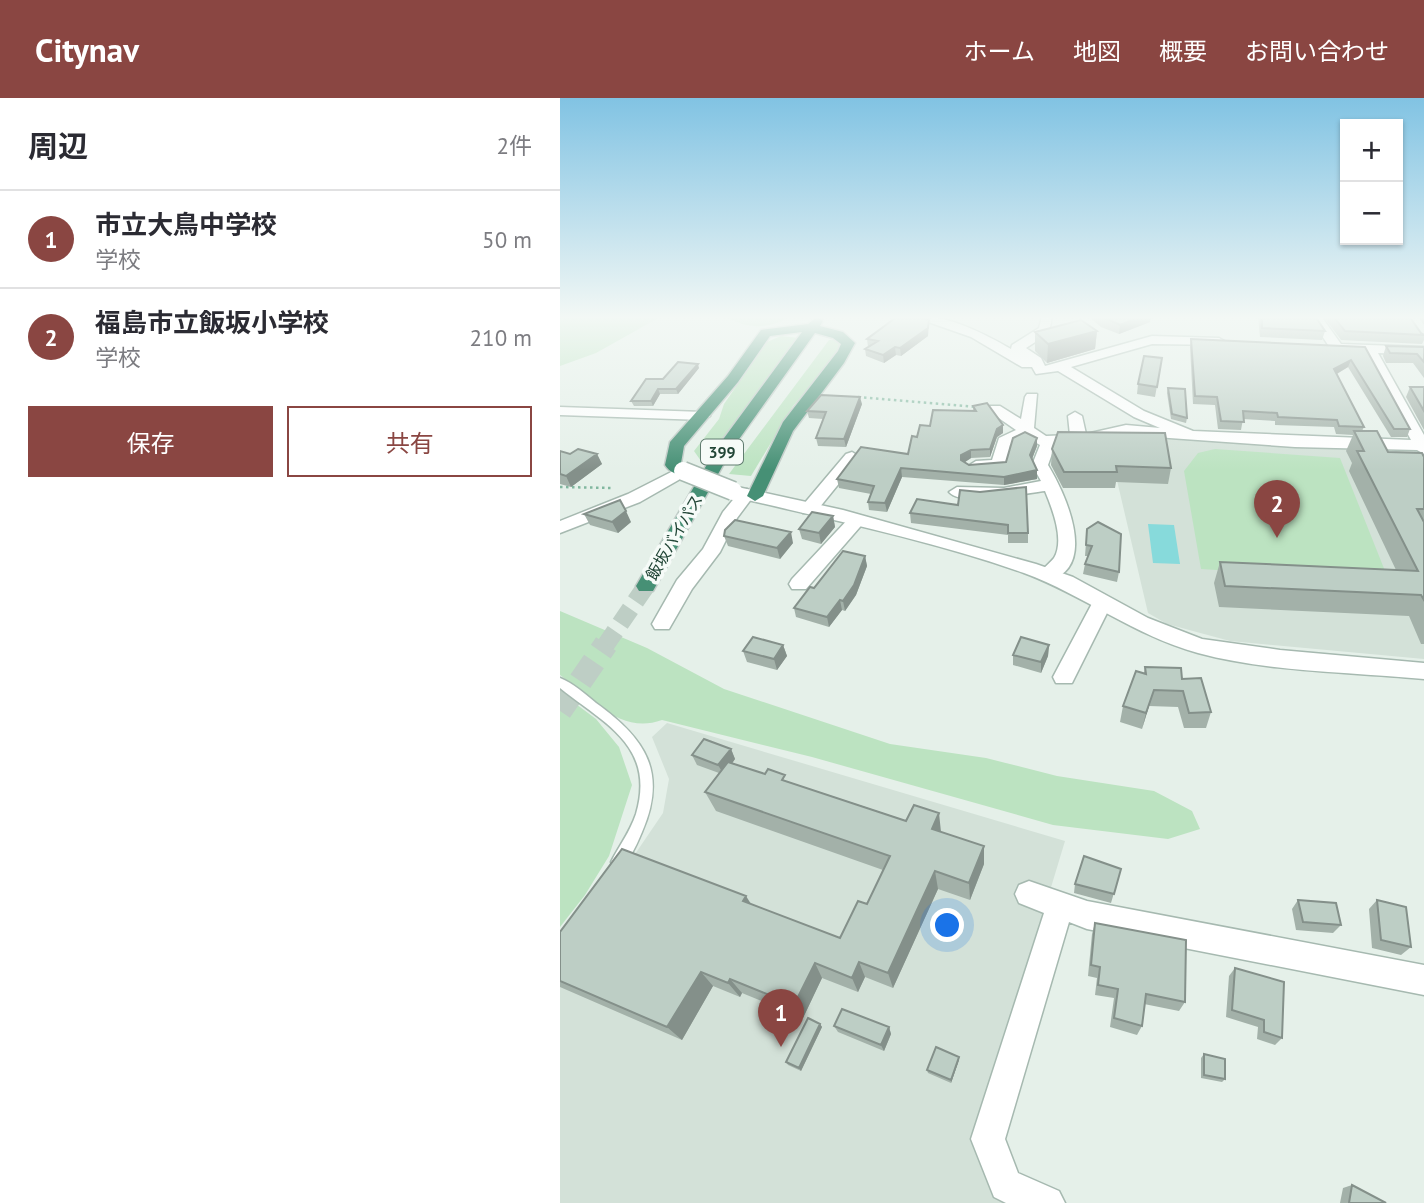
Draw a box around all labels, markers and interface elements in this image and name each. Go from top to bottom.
text: Citynav [35,28,139,71]
text: ホーム [964,36,1035,67]
text: 地図 [1073,36,1121,67]
text: 概要 [1159,36,1207,67]
text: お問い合わせ [1245,36,1389,67]
map controls [1340,119,1403,245]
button: + [1340,119,1403,182]
text: 周辺 [28,126,88,165]
text: 2件 [496,131,532,160]
button: − [1340,182,1403,245]
text: 市立大鳥中学校 [95,208,277,241]
text: 1 [44,225,58,254]
text: 50 m [482,225,532,254]
text: 学校 [95,245,141,274]
text: 福島市立飯坂小学校 [95,306,329,339]
text: 2 [44,323,58,352]
text: 210 m [470,323,532,352]
text: 学校 [95,343,141,372]
button: 保存 [28,406,273,477]
button: 共有 [287,406,532,477]
road number: 399 [701,440,743,464]
pin: 2 [1254,480,1300,538]
street label: 飯坂バイパス [641,491,707,583]
your location [930,908,964,942]
pin: 1 [758,989,804,1047]

